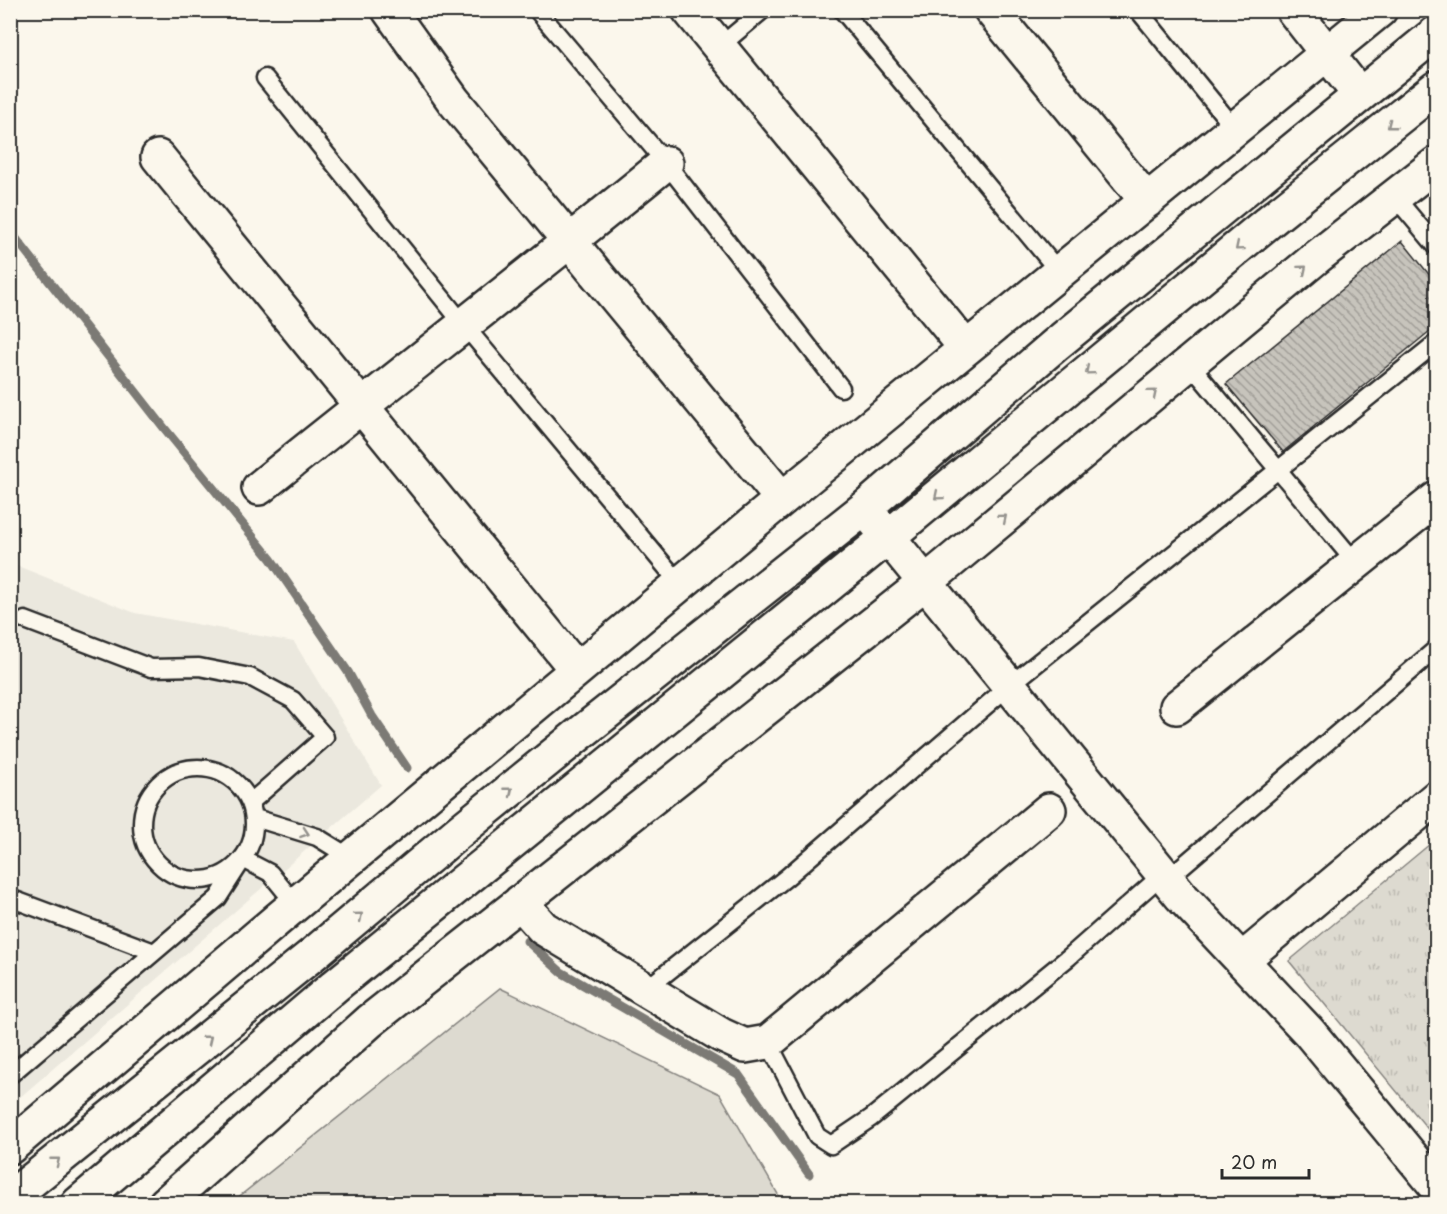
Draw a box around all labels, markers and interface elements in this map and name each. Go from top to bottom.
one-way arrow [1386,117,1397,128]
one-way arrow [1235,239,1246,250]
one-way arrow [1296,265,1307,276]
one-way arrow [1084,364,1095,375]
one-way arrow [1146,390,1157,401]
one-way arrow [934,488,945,499]
one-way arrow [996,514,1007,525]
one-way arrow [502,788,513,799]
one-way arrow [299,826,310,839]
one-way arrow [352,912,363,923]
one-way arrow [202,1036,213,1047]
scale bar [1222,1142,1309,1180]
text: 20 m [1231,1148,1277,1175]
one-way arrow [49,1158,60,1169]

